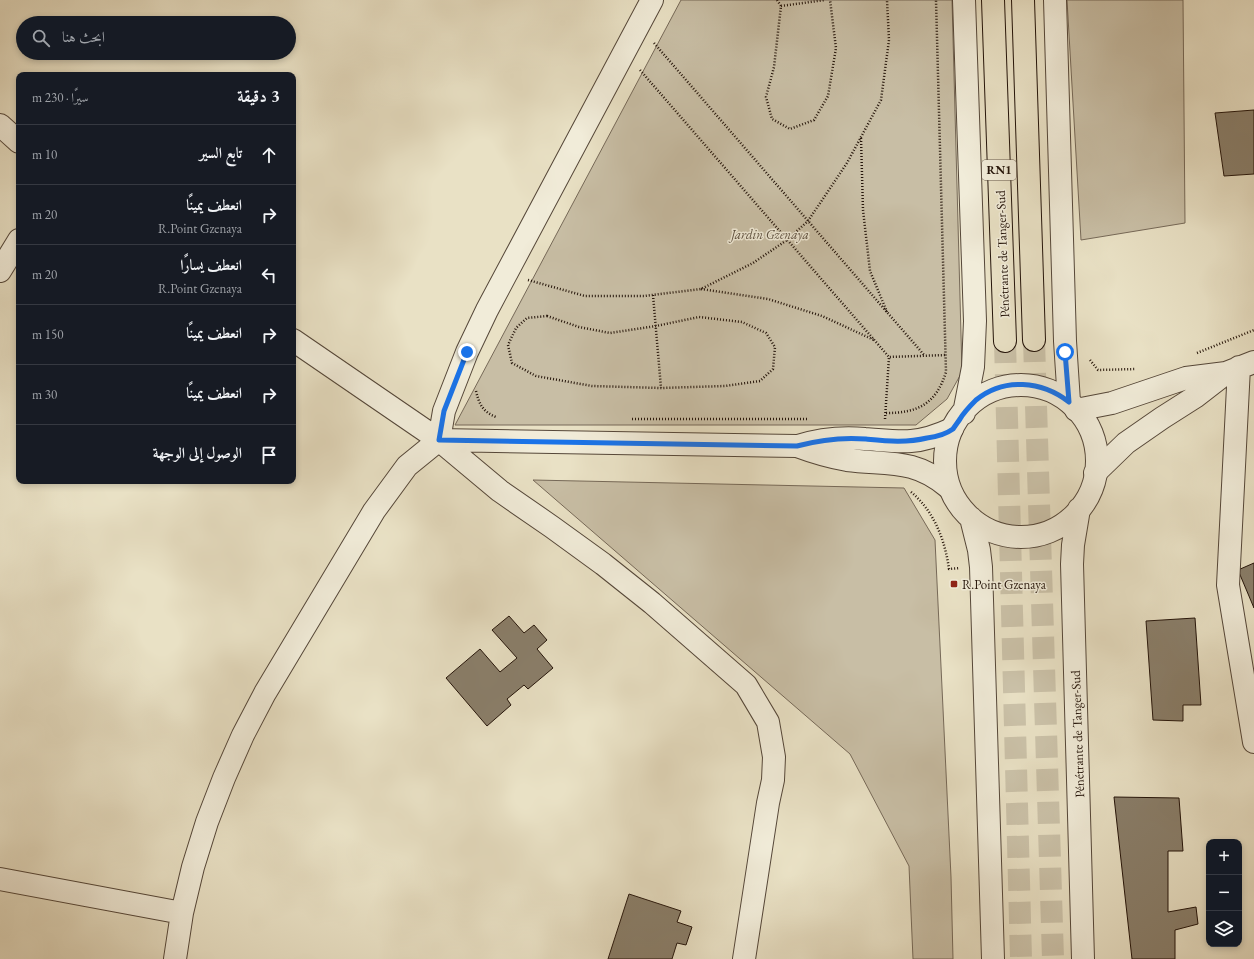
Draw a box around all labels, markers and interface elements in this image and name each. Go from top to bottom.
search box [16,16,296,60]
icon: search [30,27,52,49]
text: ابحث هنا [62,27,105,46]
text: 3 دقيقة [237,85,280,107]
text: سيرًا · 230 m [32,89,89,106]
text: تابع السير [199,143,242,162]
icon: ahead [258,144,280,166]
text: 10 m [32,146,57,163]
road number: RN1 [982,160,1016,180]
street label: Pénétrante de Tanger-Sud [992,190,1013,318]
text: انعطف يمينًا [186,195,242,214]
icon: right [258,204,280,226]
text: 20 m [32,206,57,223]
text: R.Point Gzenaya [158,220,242,237]
park label: Jardin Gzenaya [728,226,809,243]
text: انعطف يسارًا [180,255,242,274]
icon: left [258,264,280,286]
text: 20 m [32,266,57,283]
text: R.Point Gzenaya [158,280,242,297]
text: انعطف يمينًا [186,323,242,342]
icon: right [258,324,280,346]
text: 150 m [32,326,63,343]
route end [458,343,476,361]
route start [1056,343,1074,361]
text: انعطف يمينًا [186,383,242,402]
icon: right [258,384,280,406]
text: 30 m [32,386,57,403]
text: الوصول إلى الوجهة [153,443,242,462]
icon: arrive [258,444,280,466]
place label: R.Point Gzenaya [962,576,1047,593]
marker: R.Point Gzenaya [949,579,959,589]
street label: Pénétrante de Tanger-Sud [1067,670,1088,798]
map controls [1206,839,1242,947]
button: + [1206,839,1242,875]
button: − [1206,875,1242,911]
button: layers [1206,911,1242,947]

